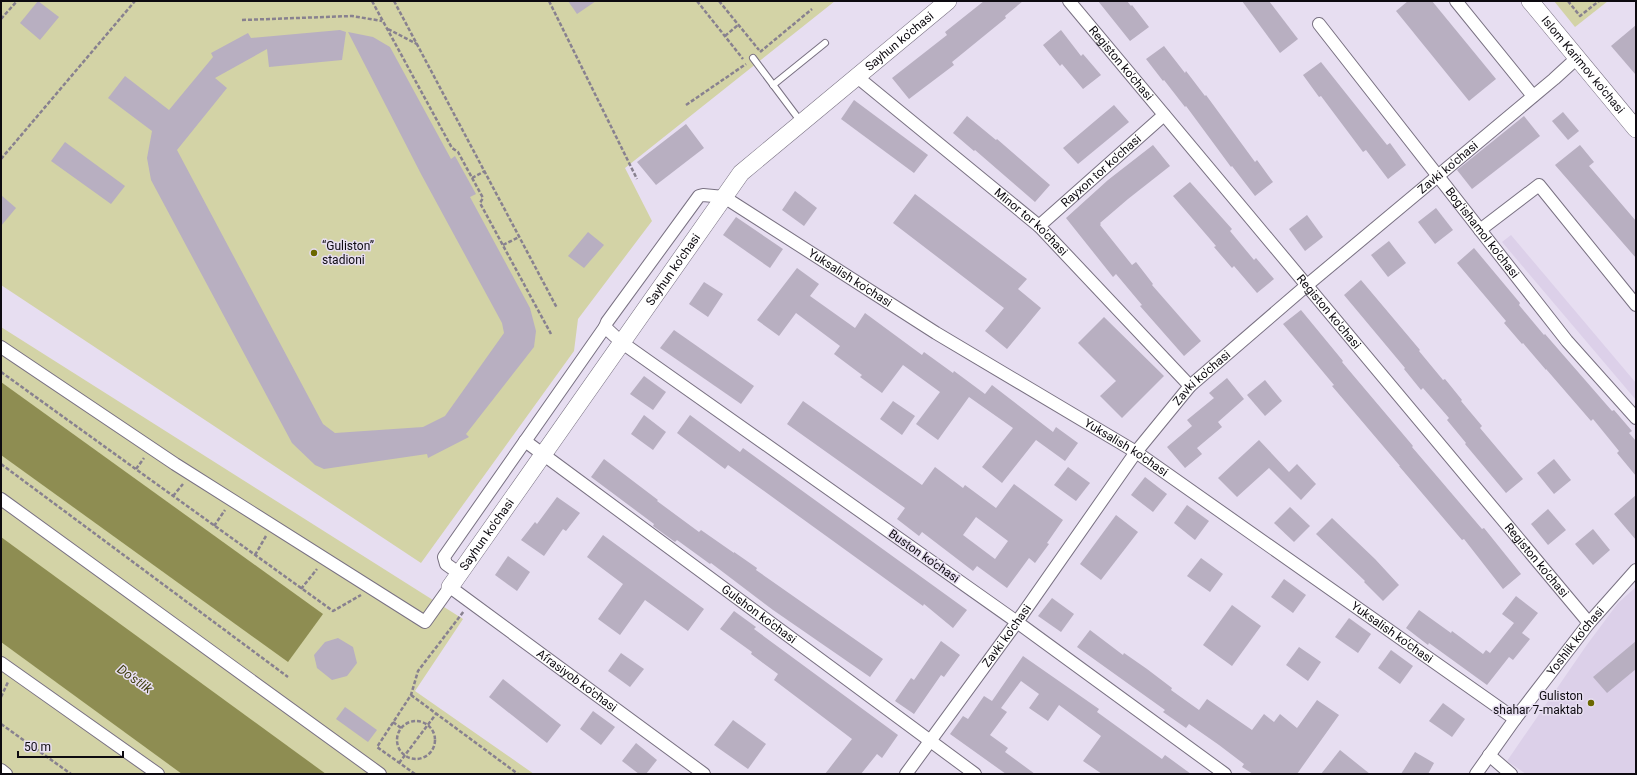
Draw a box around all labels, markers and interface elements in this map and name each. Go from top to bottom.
street label: Sayhun ko'chasi [862,9,936,74]
street label: Islom Karimov ko'chasi [1539,13,1627,117]
street label: Registon ko'chasi [1086,23,1156,103]
street label: Rayxon tor ko'chasi [1058,132,1144,210]
street label: Zavki ko'chasi [1415,138,1481,197]
street label: Minor tor ko'chasi [991,185,1071,259]
street label: Bog'ishamol ko'chasi [1443,185,1522,281]
street label: Sayhun ko'chasi [643,231,703,308]
place label: “Guliston” stadioni [322,239,374,267]
street label: Yuksalish ko'chasi [806,246,895,310]
marker: “Guliston” stadioni [309,248,319,258]
street label: Registon ko'chasi [1294,272,1364,352]
street label: Zavki ko'chasi [1170,347,1233,408]
street label: Yuksalish ko'chasi [1082,416,1171,479]
street label: Sayhun ko'chasi [457,496,517,573]
street label: Registon ko'chasi [1502,520,1572,600]
street label: Buston ko'chasi [886,526,962,586]
street label: Gulshon ko'chasi [719,582,799,646]
street label: Yuksalish ko'chasi [1349,599,1436,666]
street label: Zavki ko'chasi [979,602,1034,670]
street label: Yoshlik ko'chasi [1544,604,1607,678]
street label: Afrasiyob ko'chasi [534,646,620,715]
water label: Do'stlik [115,662,156,697]
place label: Guliston shahar 7-maktab [1493,689,1583,717]
marker: Guliston shahar 7-maktab [1586,698,1596,708]
scale bar [18,733,123,759]
text: 50 m [24,740,51,754]

